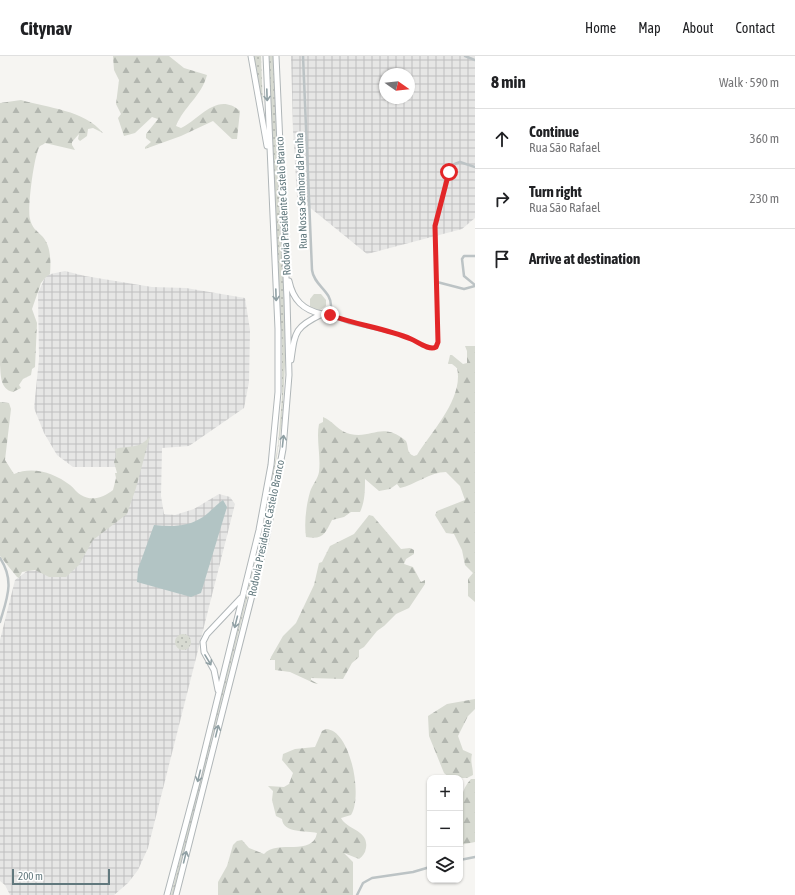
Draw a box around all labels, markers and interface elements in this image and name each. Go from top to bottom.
text: Citynav [20,17,72,39]
text: Home [585,20,616,36]
text: Map [638,20,661,36]
text: About [683,20,714,36]
text: Contact [736,20,775,36]
north arrow [379,68,415,104]
text: 8 min [491,72,526,92]
text: Walk · 590 m [719,75,779,90]
one-way arrow [264,88,271,101]
text: Continue [529,123,579,140]
icon: ahead [491,128,513,150]
text: 360 m [750,131,779,146]
street label: Rua Nossa Senhora da Penha [293,133,309,249]
street label: Rodovia Presidente Castelo Branco [273,136,293,276]
text: Rua São Rafael [529,140,601,155]
route start [440,163,458,181]
text: Turn right [529,183,582,200]
icon: right [491,188,513,210]
text: 230 m [750,191,779,206]
text: Rua São Rafael [529,200,601,215]
icon: arrive [491,248,513,270]
text: Arrive at destination [529,250,640,267]
one-way arrow [272,288,280,301]
route end [321,306,339,324]
one-way arrow [280,435,287,448]
street label: Rodovia Presidente Castelo Branco [246,459,286,597]
one-way arrow [232,616,239,629]
one-way arrow [205,654,213,666]
one-way arrow [214,725,221,738]
one-way arrow [194,769,202,782]
map controls [427,775,463,883]
button: + [427,775,463,811]
button: − [427,811,463,847]
button: layers [427,847,463,883]
one-way arrow [182,851,190,864]
scale bar [12,867,110,886]
text: 200 m [18,870,43,882]

